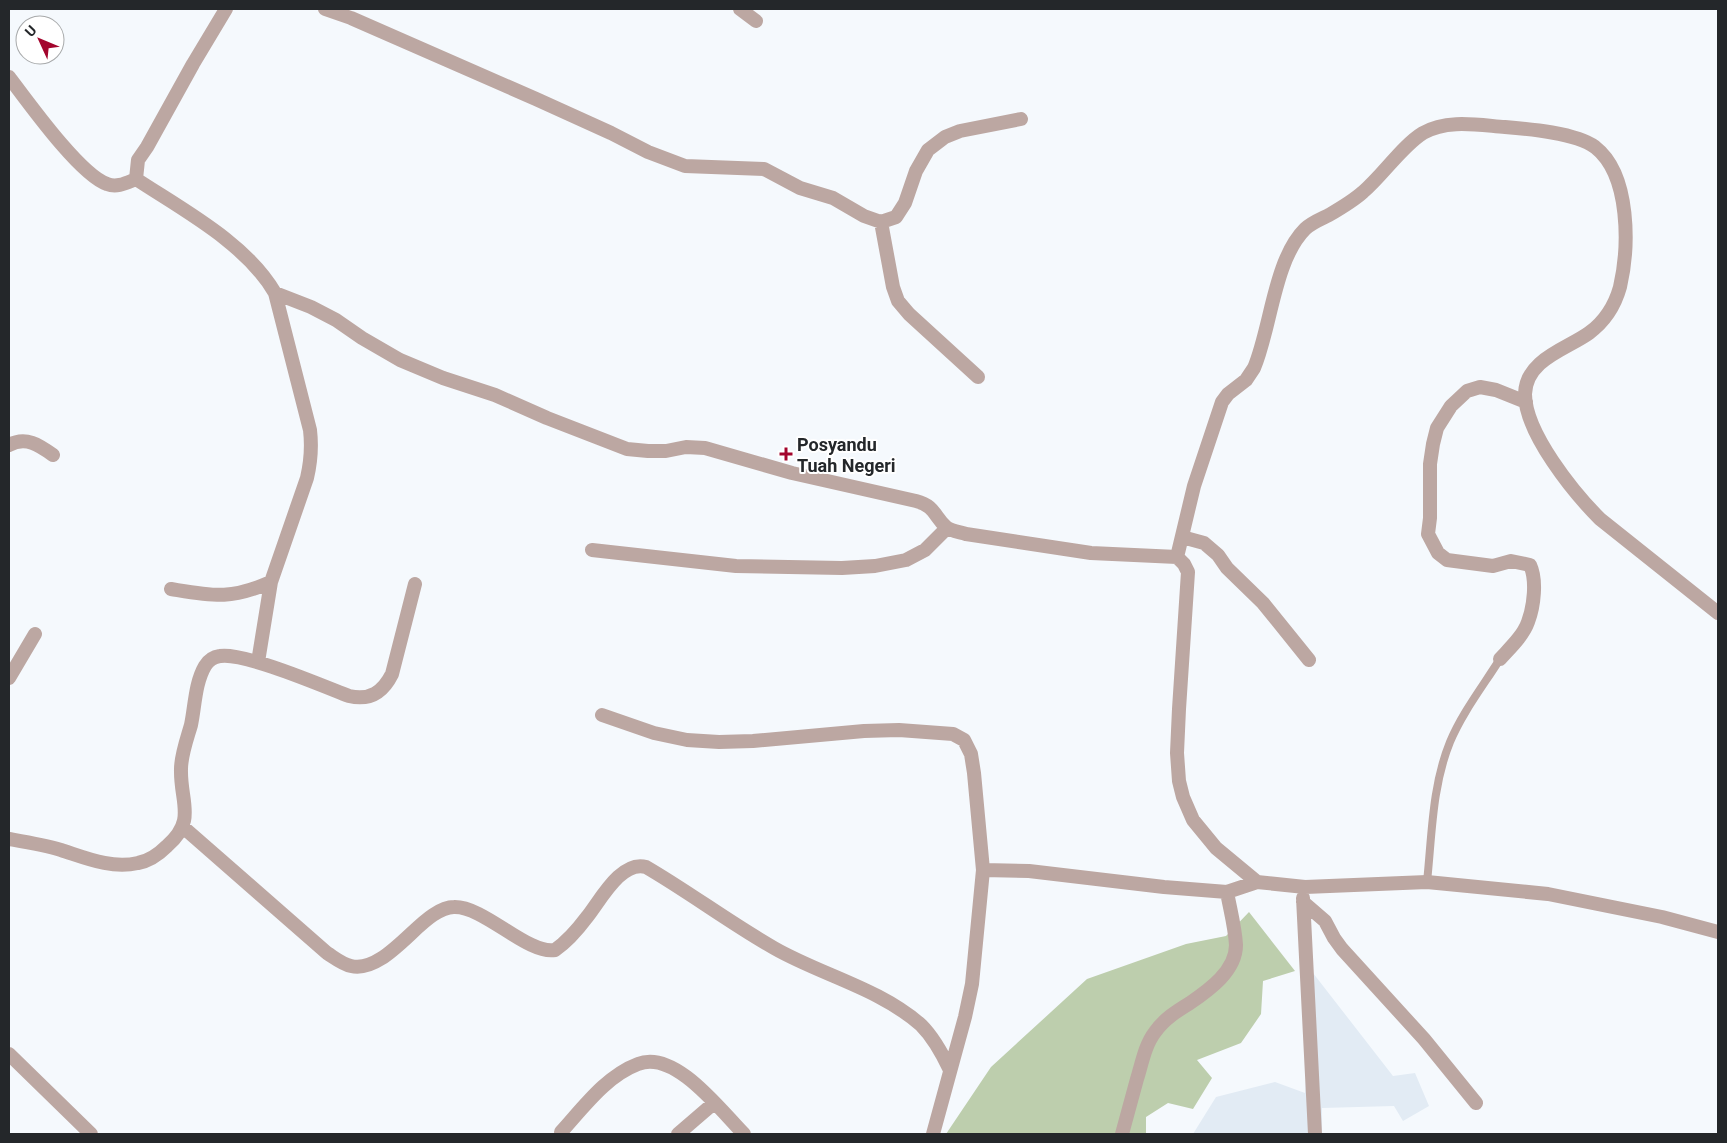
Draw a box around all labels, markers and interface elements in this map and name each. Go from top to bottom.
north arrow [15,15,65,65]
text: U [22,22,40,40]
place label: Posyandu Tuah Negeri [797,434,896,476]
marker: Posyandu Tuah Negeri [779,447,793,461]

